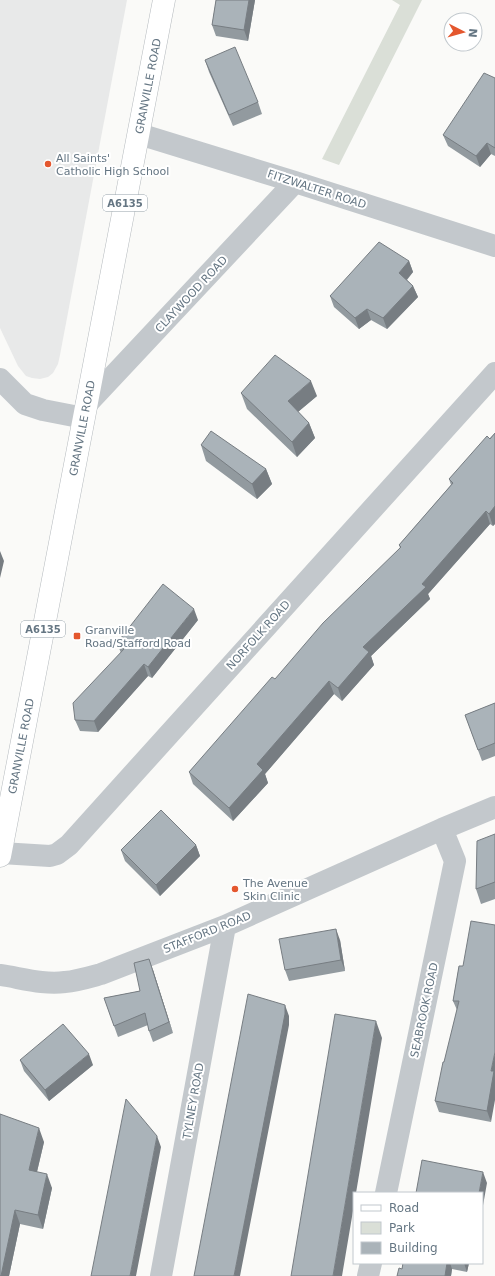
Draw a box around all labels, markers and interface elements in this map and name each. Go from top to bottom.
north arrow [443,12,483,52]
text: N [466,28,479,38]
street label: GRANVILLE ROAD [133,37,164,135]
place label: All Saints' Catholic High School [56,152,169,178]
marker: All Saints' Catholic High School [43,159,53,169]
street label: FITZWALTER ROAD [266,167,368,212]
road number: A6135 [103,195,147,211]
street label: CLAYWOOD ROAD [153,253,230,335]
street label: GRANVILLE ROAD [67,379,98,477]
street label: NORFOLK ROAD [224,598,293,673]
road number: A6135 [21,621,65,637]
place label: Granville Road/Stafford Road [85,624,191,650]
marker: Granville Road/Stafford Road [72,631,82,641]
street label: GRANVILLE ROAD [6,697,37,795]
place label: The Avenue Skin Clinic [242,877,308,903]
marker: The Avenue Skin Clinic [230,884,240,894]
street label: STAFFORD ROAD [161,909,253,956]
street label: SEABROOK ROAD [408,961,441,1059]
street label: TYLNEY ROAD [180,1062,207,1141]
legend [353,1192,483,1264]
text: Road [389,1201,419,1215]
text: Park [389,1221,415,1235]
text: Building [389,1241,438,1255]

